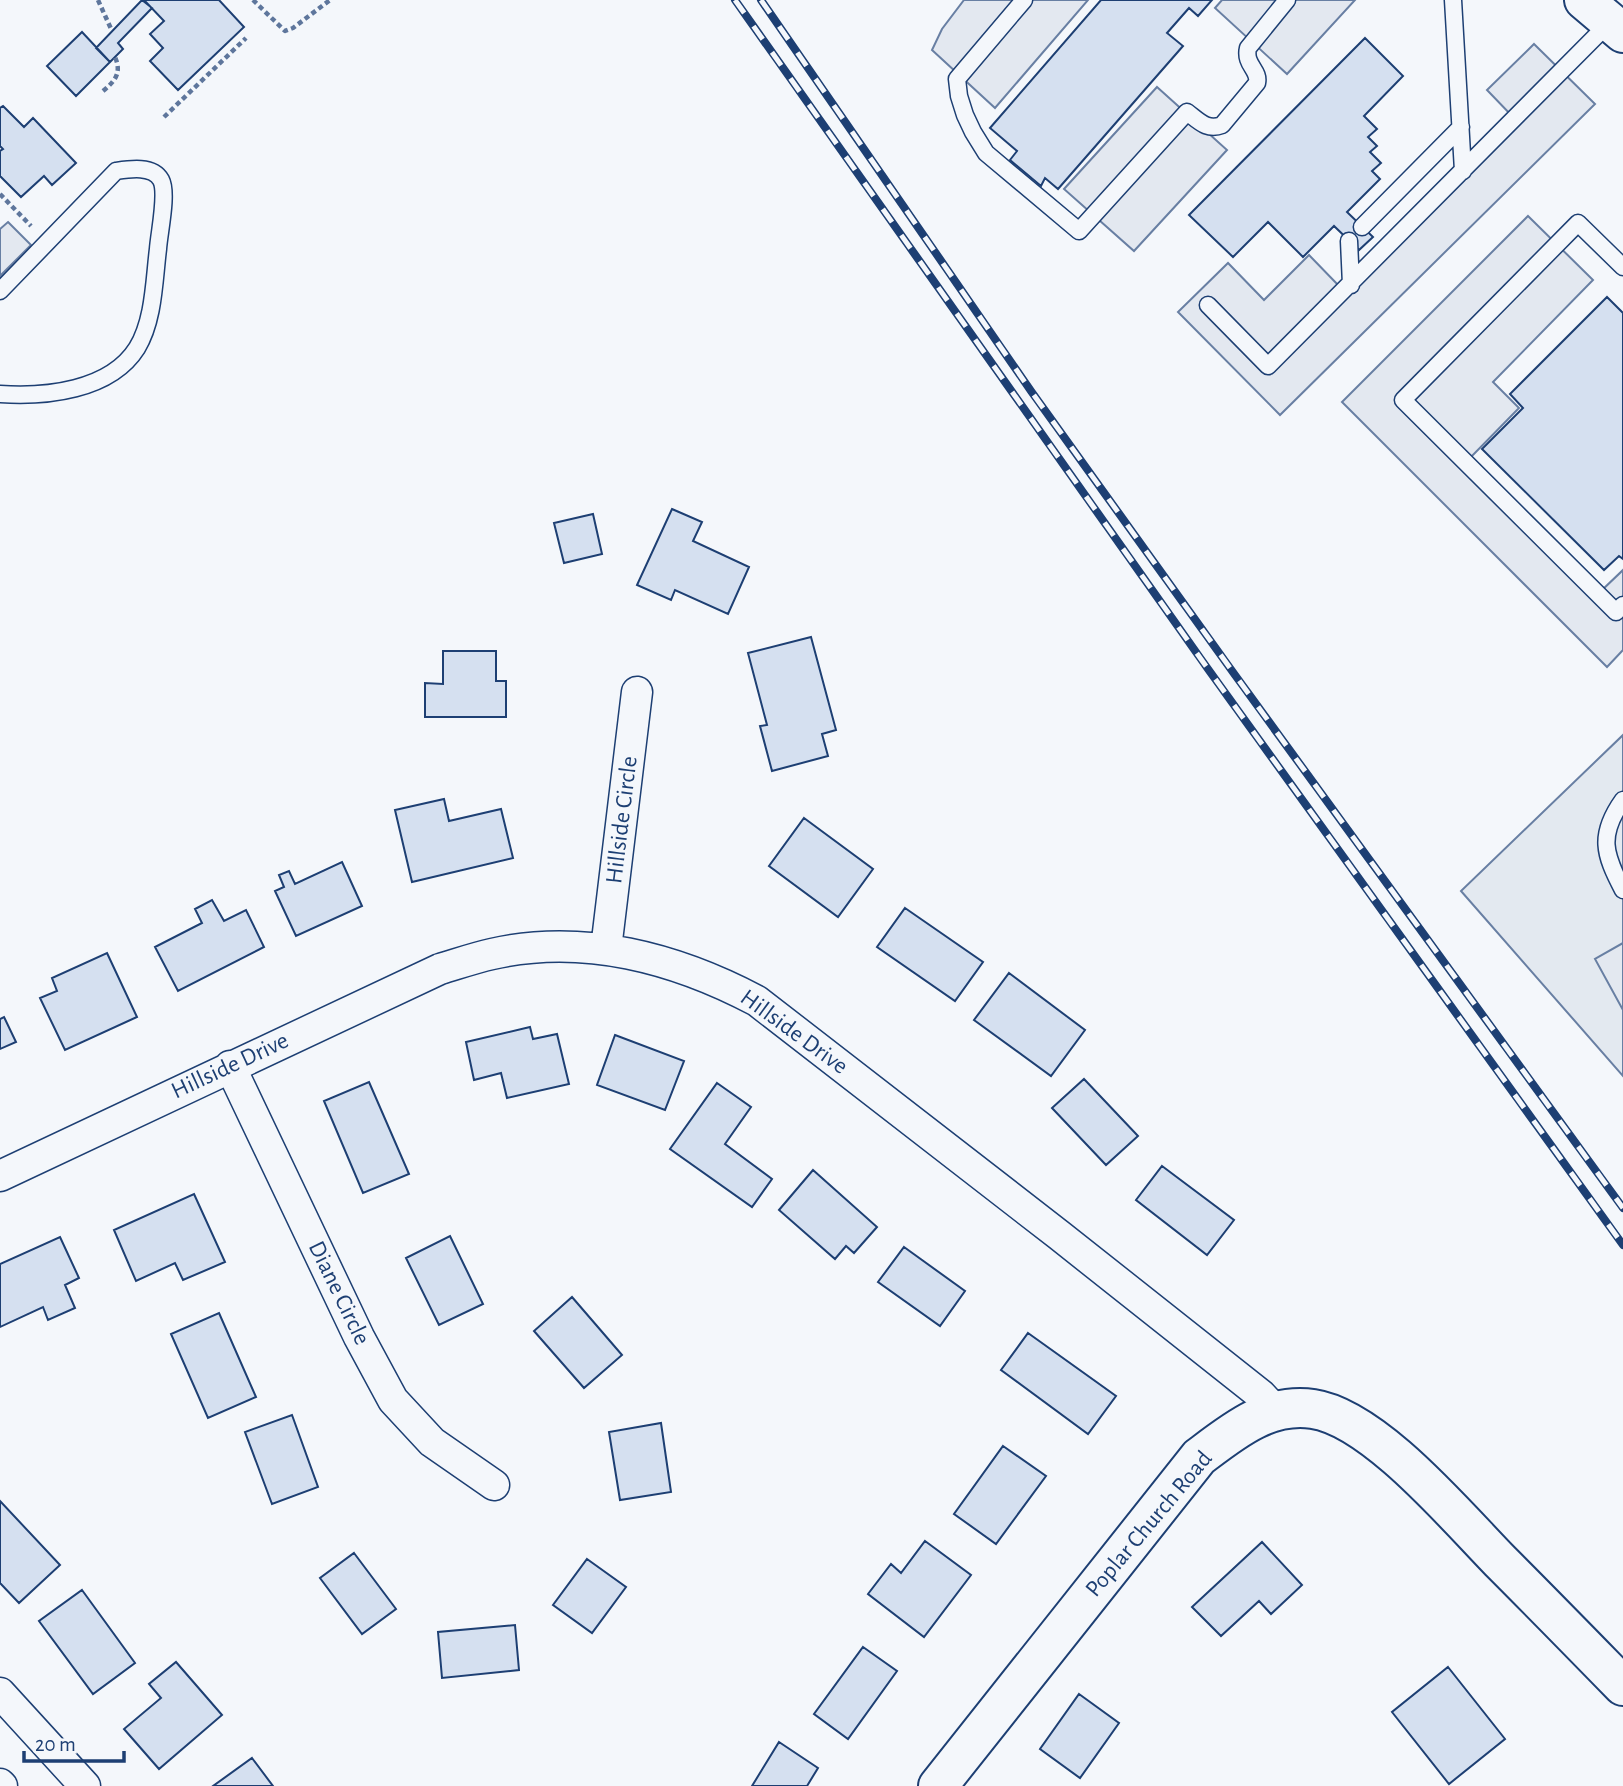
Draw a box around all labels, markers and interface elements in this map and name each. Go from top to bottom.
street label: Hillside Circle [602,755,642,885]
street label: Hillside Drive [736,985,852,1079]
street label: Hillside Drive [168,1028,292,1104]
street label: Diane Circle [304,1237,374,1349]
street label: Poplar Church Road [1081,1447,1217,1601]
scale bar [24,1720,124,1764]
text: 20 m [35,1734,76,1755]

